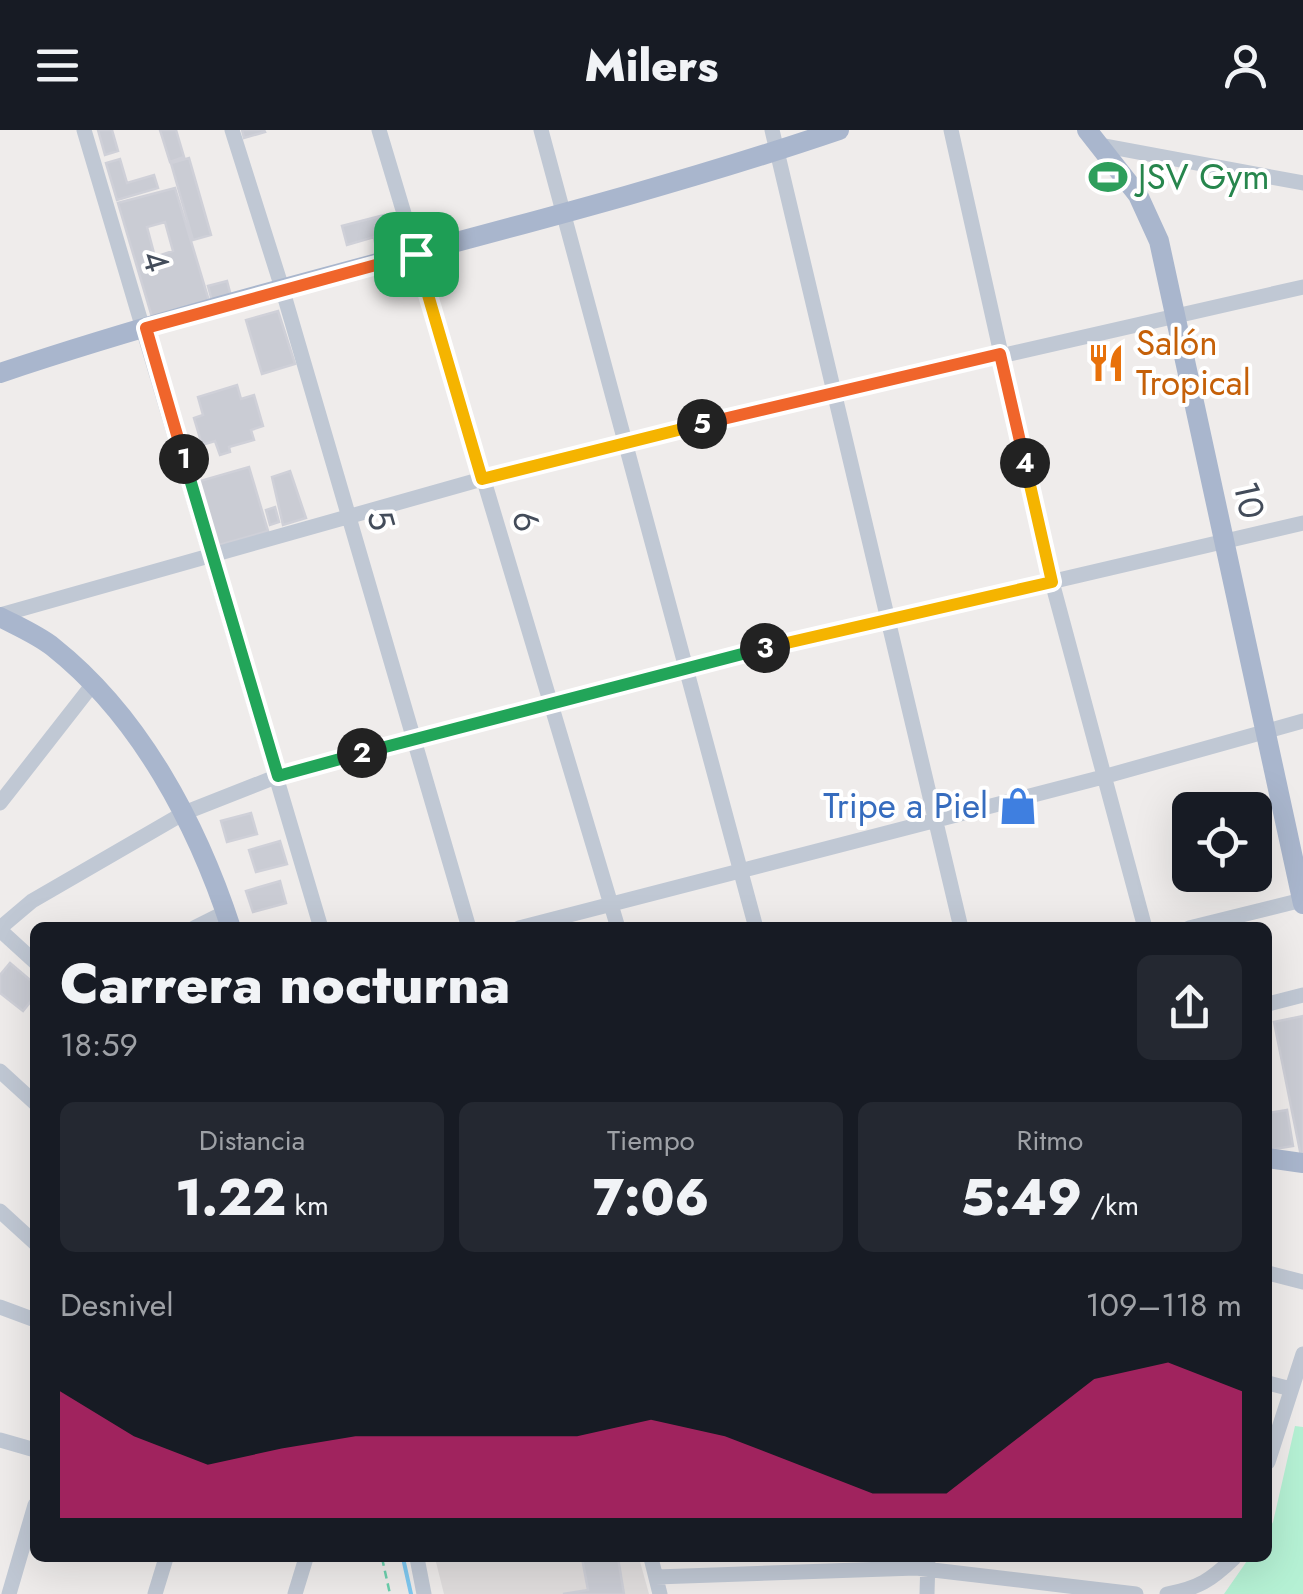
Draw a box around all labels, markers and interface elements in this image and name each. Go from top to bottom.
text: Milers [585,33,718,98]
icon: menu [30,38,85,93]
icon: person [1218,38,1273,93]
place label: JSV Gym [1134,152,1270,202]
sports icon: JSV Gym [1087,156,1129,198]
pin [374,212,459,297]
icon: arrive [389,227,444,282]
street label: 4 [129,244,183,278]
place label: Salón Tropical [1136,318,1251,408]
restaurant icon: Salón Tropical [1085,342,1127,384]
pin: 5 [677,399,727,449]
text: 5 [693,403,711,444]
pin: 1 [159,434,209,484]
text: 1 [177,438,191,479]
pin: 4 [1000,438,1050,488]
text: 4 [1015,442,1035,483]
street label: 10 [1221,477,1277,523]
street label: 5 [354,504,408,536]
street label: 6 [499,504,553,538]
pin: 3 [740,623,790,673]
text: 3 [756,627,774,668]
pin: 2 [337,728,387,778]
text: 2 [353,732,371,773]
place label: Tripe a Piel [823,781,988,831]
shop icon: Tripe a Piel [997,785,1039,827]
map controls [1172,792,1272,892]
button: locate [1172,792,1272,892]
text: Carrera nocturna [60,944,510,1024]
button: share [1137,955,1242,1060]
text: 18:59 [60,1022,138,1068]
text: Distancia [199,1120,305,1161]
text: Tiempo [607,1120,695,1161]
text: Ritmo [1017,1120,1083,1161]
text: 1.22 [175,1161,286,1234]
text: 7:06 [593,1161,709,1234]
text: 5:49 [961,1161,1082,1234]
text: km [286,1185,329,1226]
text: /km [1082,1185,1139,1226]
text: Desnivel [60,1282,174,1328]
text: 109–118 m [1085,1282,1242,1328]

